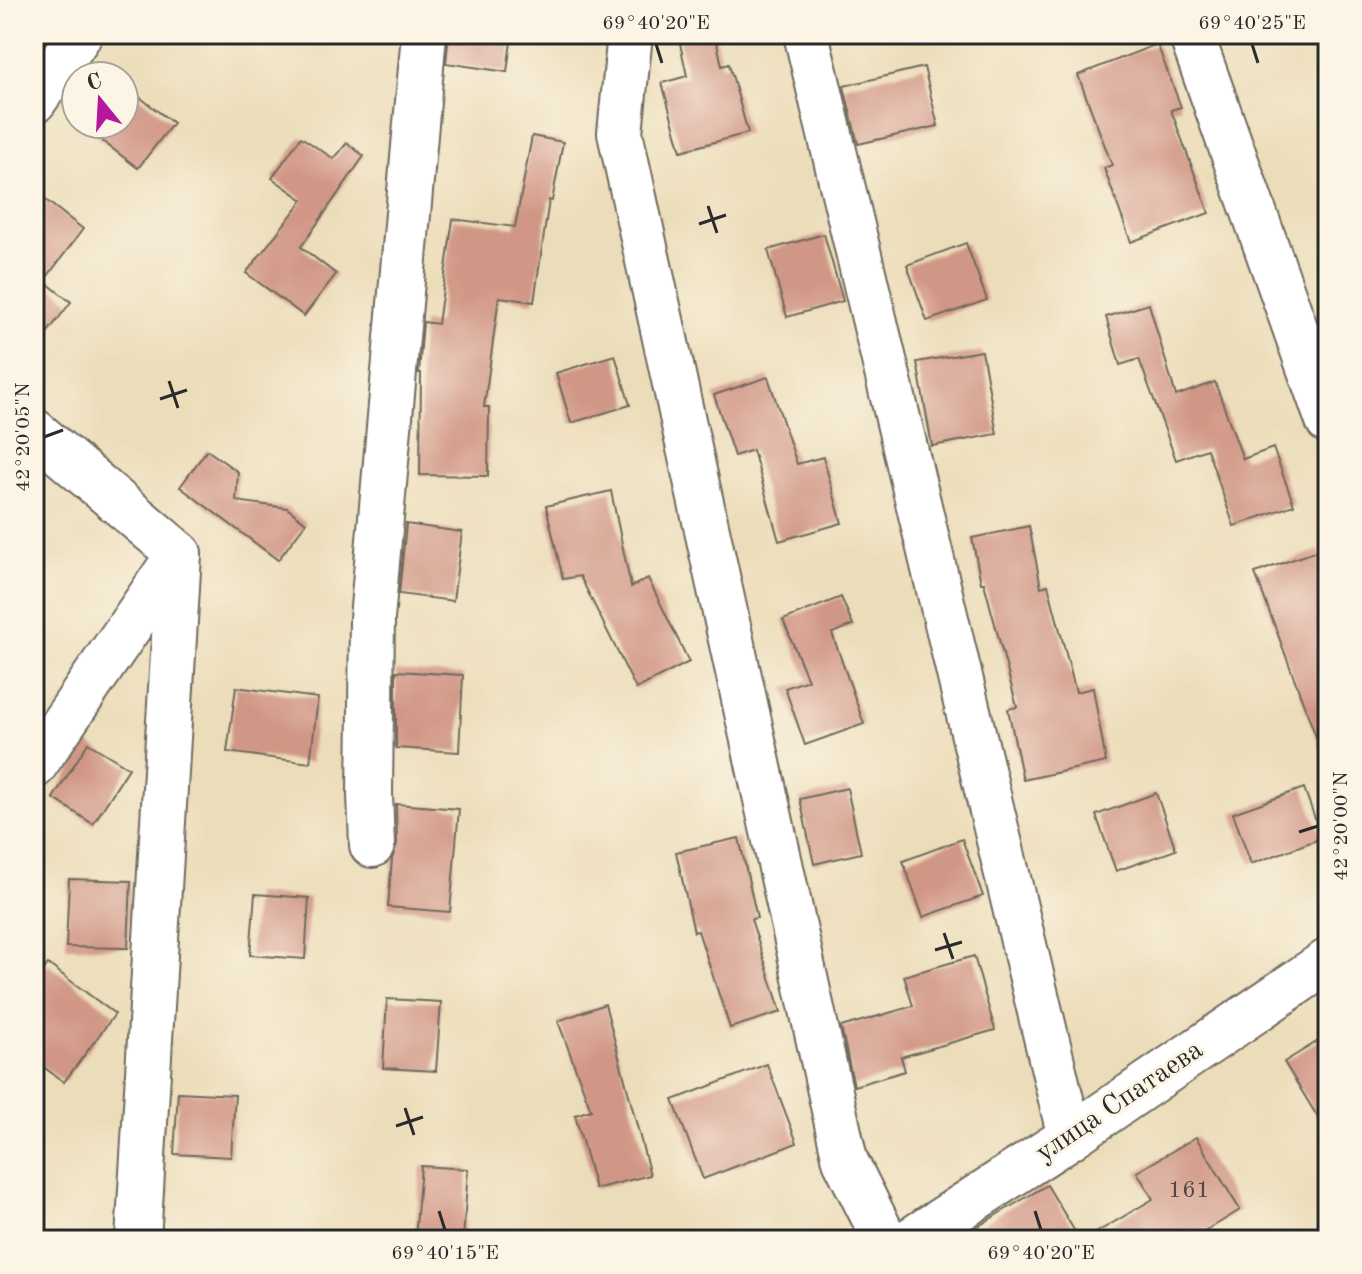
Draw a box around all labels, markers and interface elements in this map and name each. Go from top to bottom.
text: 69°40'20"E [602,14,710,34]
text: 69°40'25"E [1198,14,1306,34]
north arrow [60,60,140,140]
text: С [84,70,105,96]
text: 42°20'05"N [14,382,34,492]
text: 42°20'00"N [1332,771,1352,881]
street label: улица Спатаева [1032,1036,1209,1168]
house number: 161 [1168,1179,1210,1203]
text: 69°40'15"E [391,1244,499,1264]
text: 69°40'20"E [987,1244,1095,1264]

